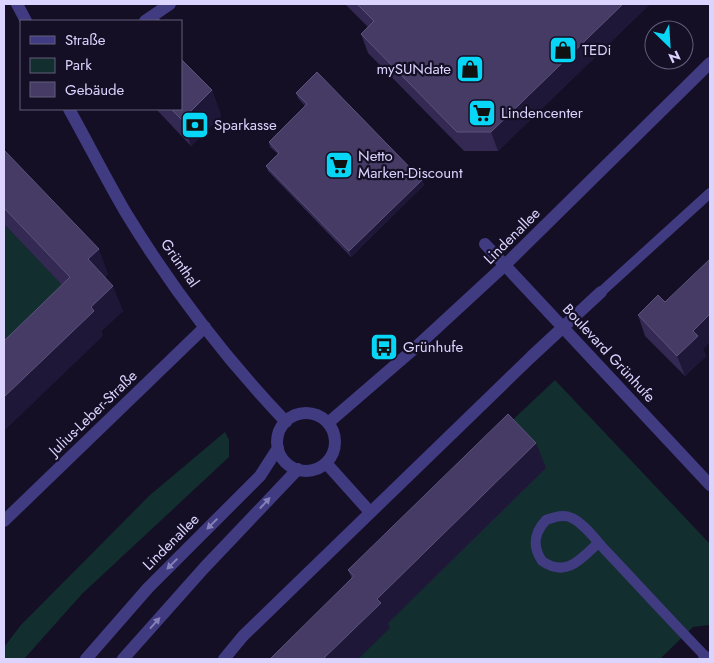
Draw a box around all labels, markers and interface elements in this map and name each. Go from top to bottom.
legend [20,20,182,110]
north arrow [644,20,694,70]
text: Straße [65,29,106,51]
shop icon: TEDi [548,35,578,65]
place label: TEDi [582,39,611,61]
text: N [665,45,684,68]
text: Park [65,54,92,76]
shop icon: mySUNdate [455,54,485,84]
place label: mySUNdate [376,58,451,80]
text: Gebäude [65,79,125,101]
supermarket icon: Lindencenter [467,98,497,128]
place label: Lindencenter [501,102,584,124]
bank icon: Sparkasse [180,110,210,140]
place label: Sparkasse [214,114,277,136]
place label: Netto Marken-Discount [358,145,463,184]
supermarket icon: Netto Marken-Discount [324,150,354,180]
street label: Lindenallee [479,202,546,269]
street label: Grünthal [155,234,205,292]
street label: Boulevard Grünhufe [557,299,661,407]
bus stop icon: Grünhufe [369,332,399,362]
place label: Grünhufe [403,336,464,358]
street label: Julius-Leber-Straße [42,365,142,462]
one-way arrow [259,497,271,509]
street label: Lindenallee [138,508,205,575]
one-way arrow [206,518,218,530]
one-way arrow [166,558,178,570]
one-way arrow [150,616,161,629]

